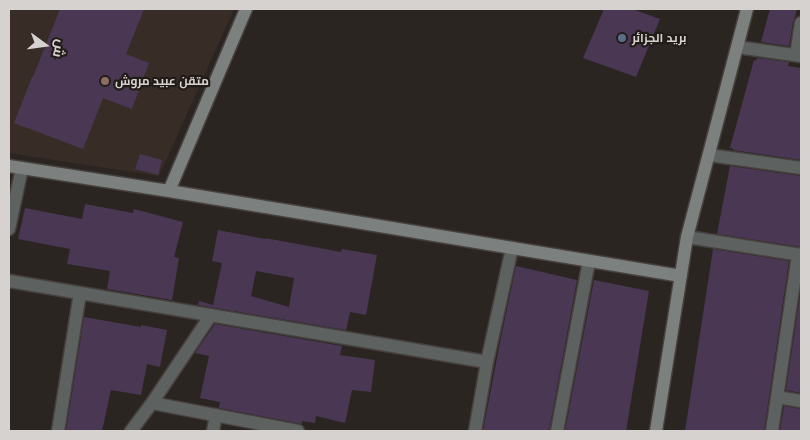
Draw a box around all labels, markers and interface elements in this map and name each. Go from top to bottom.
north arrow [20,20,70,70]
place label: بريد الجزائر [632,31,686,45]
marker: بريد الجزائر [616,32,628,44]
text: ش [49,38,70,60]
place label: متقن عبيد مروش [115,74,209,88]
marker: متقن عبيد مروش [99,75,111,87]

